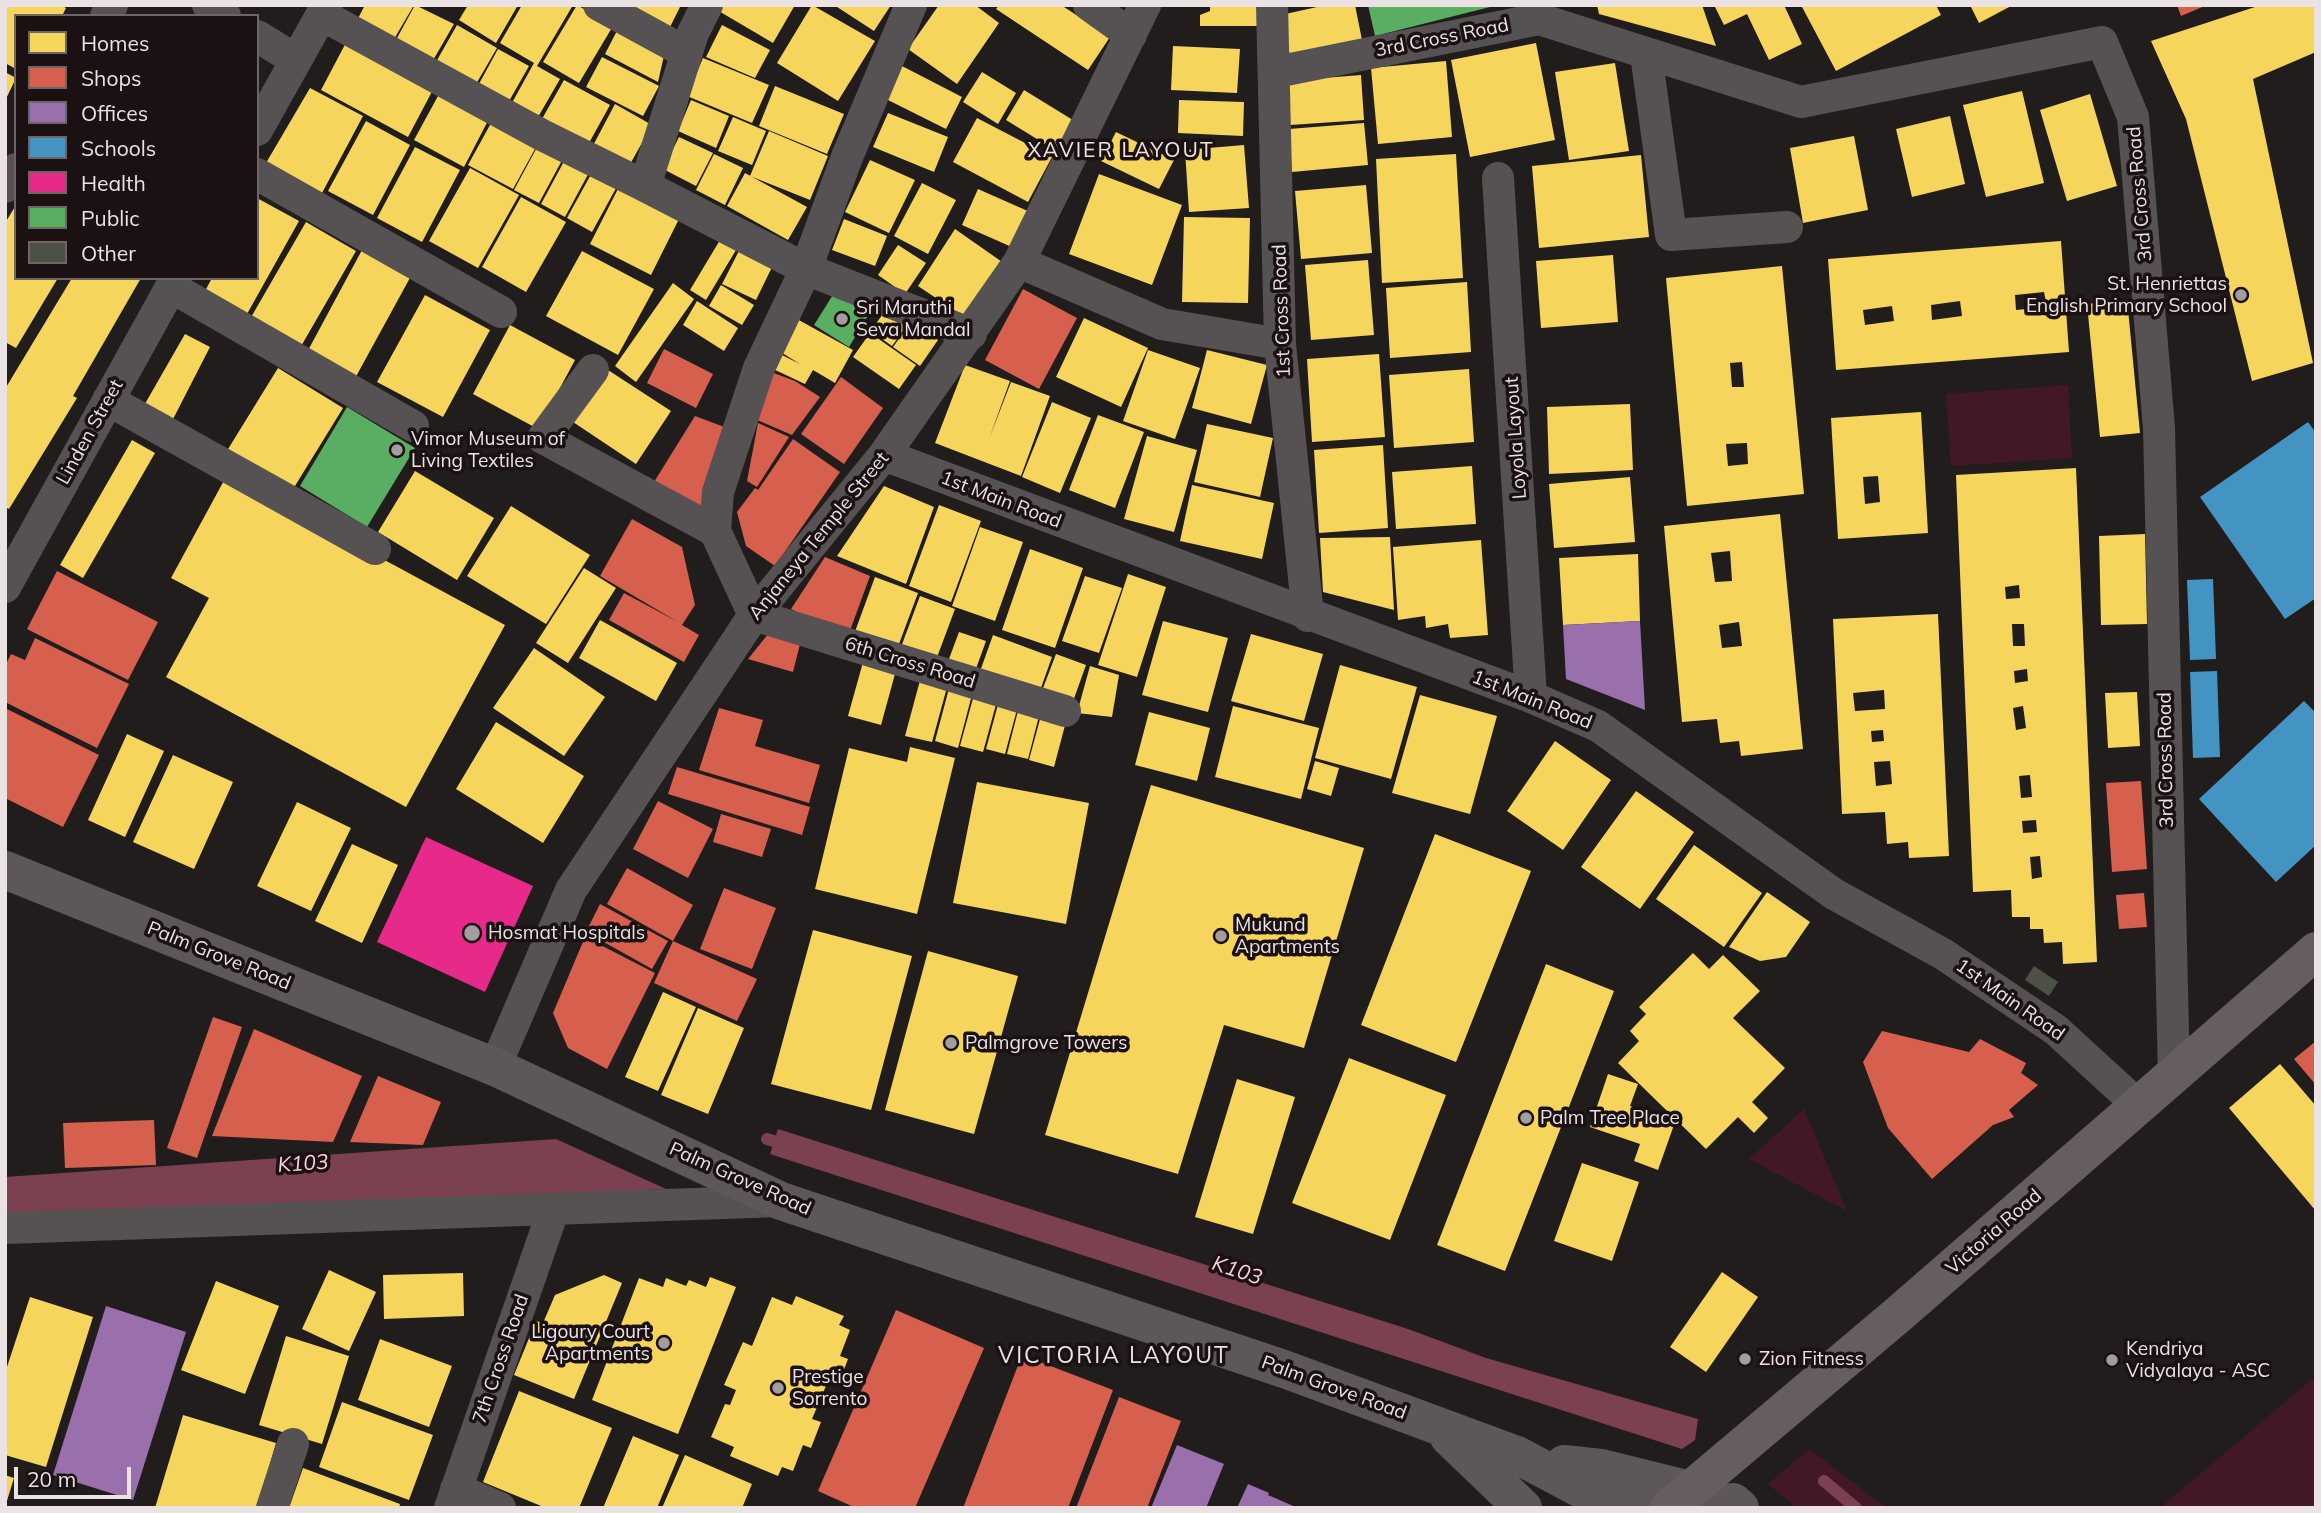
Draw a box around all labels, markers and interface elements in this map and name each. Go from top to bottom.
legend [14,14,259,280]
street label: 3rd Cross Road [1373,14,1511,62]
text: Homes [81,30,149,56]
text: Shops [81,65,141,91]
text: Offices [81,100,148,126]
street label: 3rd Cross Road [2123,125,2157,263]
text: Schools [81,135,156,161]
district label: XAVIER LAYOUT [1029,138,1213,164]
text: Health [81,170,146,196]
text: Public [81,205,140,231]
text: Other [81,240,136,266]
street label: 1st Cross Road [1268,244,1296,378]
place label: St. Henriettas English Primary School [2026,273,2227,317]
marker: St. Henriettas English Primary School [2233,287,2249,303]
place label: Sri Maruthi Seva Mandal [856,297,970,341]
marker: Sri Maruthi Seva Mandal [834,311,850,327]
street label: Linden Street [52,376,128,488]
street label: Loyola Layout [1500,376,1532,500]
place label: Vimor Museum of Living Textiles [411,428,565,472]
marker: Vimor Museum of Living Textiles [389,442,405,458]
street label: Anjaneya Temple Street [744,447,894,625]
street label: 1st Main Road [938,467,1064,533]
street label: 6th Cross Road [842,632,978,694]
street label: 1st Main Road [1469,666,1595,734]
street label: 3rd Cross Road [2153,692,2179,828]
place label: Mukund Apartments [1235,914,1340,958]
street label: Palm Grove Road [144,917,294,995]
place label: Hosmat Hospitals [488,922,645,944]
marker: Hosmat Hospitals [462,923,482,943]
marker: Mukund Apartments [1213,928,1229,944]
street label: 1st Main Road [1951,954,2069,1046]
place label: Palmgrove Towers [965,1032,1127,1054]
marker: Palmgrove Towers [943,1035,959,1051]
place label: Palm Tree Place [1540,1107,1680,1129]
marker: Palm Tree Place [1518,1110,1534,1126]
street label: Palm Grove Road [666,1138,814,1220]
water label: K103 [277,1150,329,1178]
street label: Victoria Road [1942,1184,2046,1280]
water label: K103 [1209,1251,1265,1291]
street label: 7th Cross Road [468,1291,534,1427]
place label: Ligoury Court Apartments [531,1321,650,1365]
marker: Ligoury Court Apartments [656,1335,672,1351]
place label: Kendriya Vidyalaya - ASC [2126,1338,2270,1382]
district label: VICTORIA LAYOUT [1000,1342,1228,1370]
place label: Zion Fitness [1759,1348,1864,1370]
street label: Palm Grove Road [1258,1351,1410,1425]
marker: Zion Fitness [1737,1351,1753,1367]
marker: Kendriya Vidyalaya - ASC [2104,1352,2120,1368]
place label: Prestige Sorrento [792,1366,867,1410]
marker: Prestige Sorrento [770,1380,786,1396]
scale bar [18,1454,135,1498]
text: 20 m [27,1466,76,1492]

